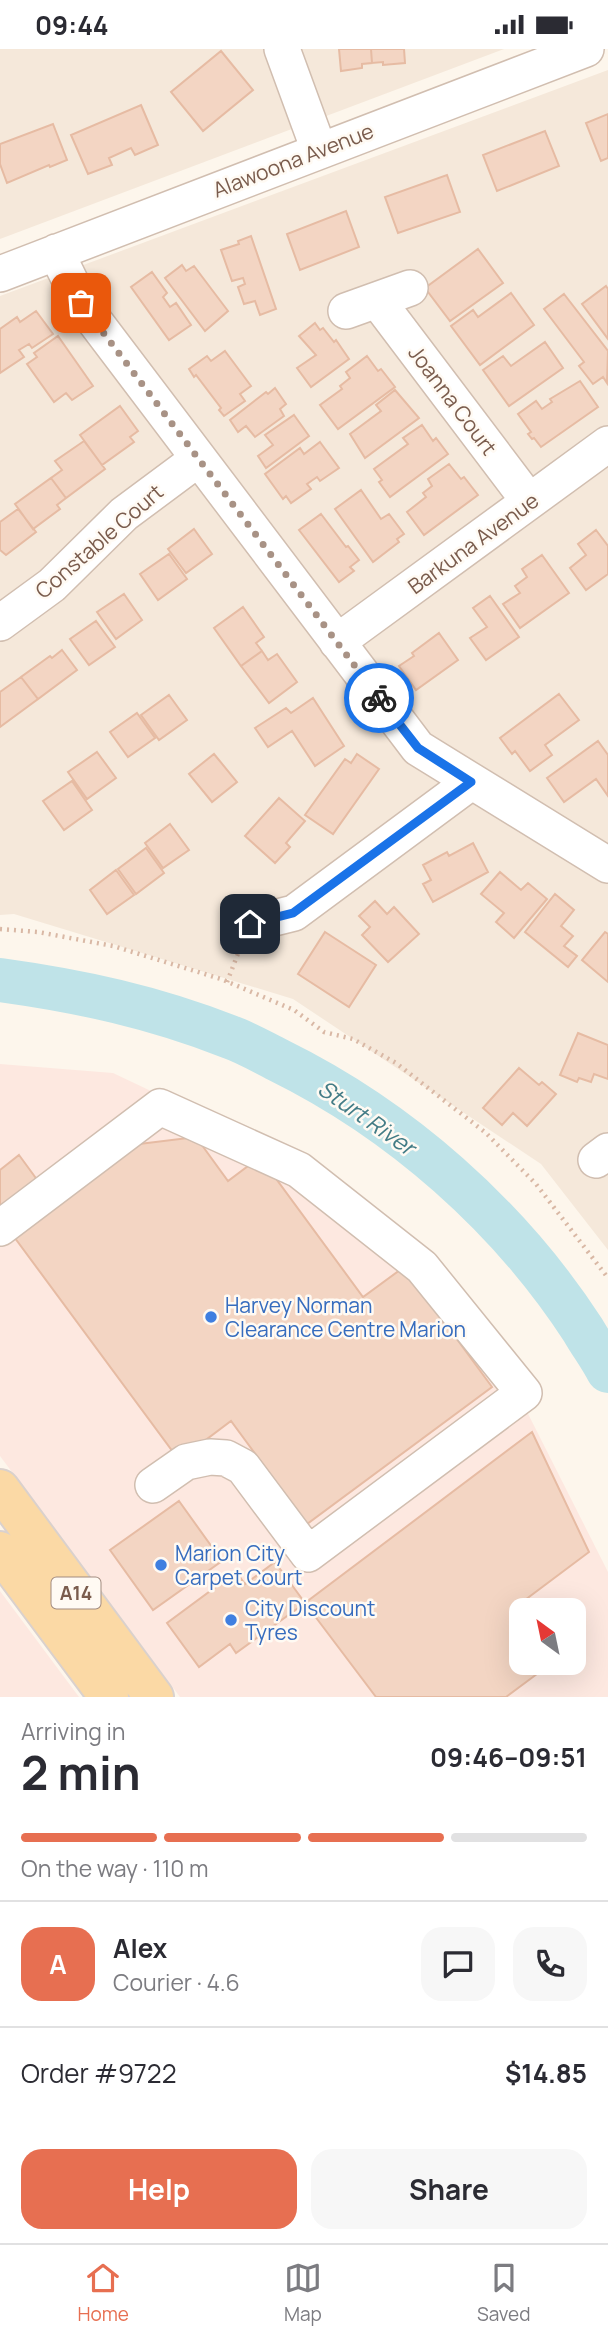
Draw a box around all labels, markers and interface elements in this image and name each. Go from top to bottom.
text: 09:44 [35,7,109,43]
street label: Alawoona Avenue [209,116,377,204]
pin [51,273,111,333]
icon: bag [62,284,100,322]
street label: Joanna Court [403,339,503,461]
street label: Constable Court [29,478,169,604]
street label: Barkuna Avenue [402,486,544,600]
courier [344,663,414,733]
icon: bike [360,679,398,717]
pin [220,894,280,954]
icon: home [231,905,269,943]
water label: Sturt River [312,1072,424,1164]
place label: Harvey Norman Clearance Centre Marion [225,1291,466,1343]
marker: Harvey Norman Clearance Centre Marion [203,1309,219,1325]
place label: Marion City Carpet Court [175,1539,302,1591]
marker: Marion City Carpet Court [153,1557,169,1573]
road number: A14 [52,1577,100,1609]
place label: City Discount Tyres [245,1594,375,1646]
north arrow [509,1598,586,1675]
map controls [509,1598,586,1675]
marker: City Discount Tyres [223,1612,239,1628]
text: Arriving in [21,1715,126,1747]
text: 09:46–09:51 [430,1739,587,1775]
text: 2 min [21,1741,141,1804]
text: On the way · 110 m [21,1852,208,1884]
button: chat [421,1927,495,2001]
button: phone [513,1927,587,2001]
text: Alex [113,1930,167,1966]
text: A [49,1946,67,1982]
text: Courier · 4.6 [113,1966,240,1998]
text: Order #9722 [21,2055,177,2091]
text: $14.85 [505,2055,587,2091]
button: Help [21,2149,297,2229]
button: Share [311,2149,587,2229]
tab: Home [78,2259,129,2327]
tab: Map [284,2259,322,2327]
tab: Saved [477,2259,530,2327]

